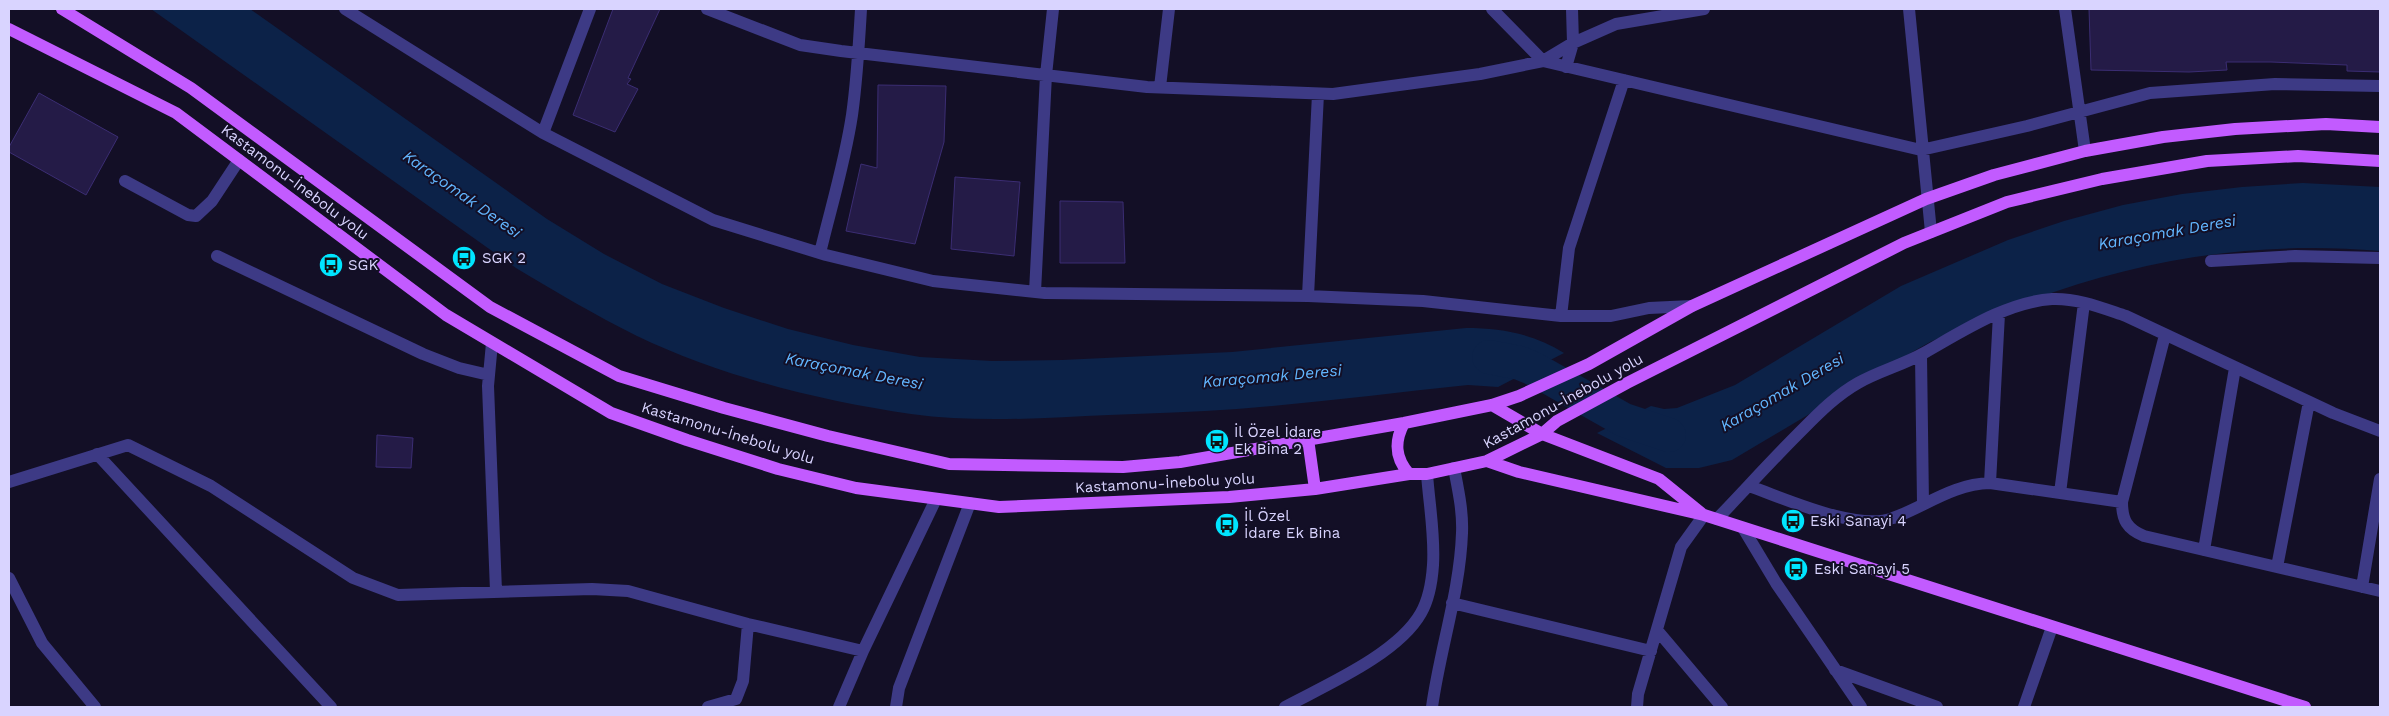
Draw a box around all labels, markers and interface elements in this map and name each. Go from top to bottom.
street label: Kastamonu-İnebolu yolu [218,121,372,243]
water label: Karaçomak Deresi [399,146,525,242]
water label: Karaçomak Deresi [2097,210,2238,253]
bus stop icon: SGK 2 [451,245,477,271]
place label: SGK 2 [482,249,526,267]
bus stop icon: SGK [318,252,344,278]
place label: SGK [348,256,378,274]
water label: Karaçomak Deresi [784,348,925,394]
water label: Karaçomak Deresi [1717,348,1848,435]
street label: Kastamonu-İnebolu yolu [1480,349,1646,453]
water label: Karaçomak Deresi [1202,360,1343,392]
street label: Kastamonu-İnebolu yolu [639,398,817,468]
place label: İl Özel İdare Ek Bina 2 [1234,423,1321,458]
bus stop icon: İl Özel İdare Ek Bina 2 [1204,428,1230,454]
street label: Kastamonu-İnebolu yolu [1075,469,1255,497]
place label: İl Özel İdare Ek Bina [1244,507,1341,542]
bus stop icon: Eski Sanayi 4 [1780,508,1806,534]
bus stop icon: İl Özel İdare Ek Bina [1214,512,1240,538]
place label: Eski Sanayi 4 [1810,512,1906,530]
bus stop icon: Eski Sanayi 5 [1783,556,1809,582]
place label: Eski Sanayi 5 [1814,560,1910,578]

